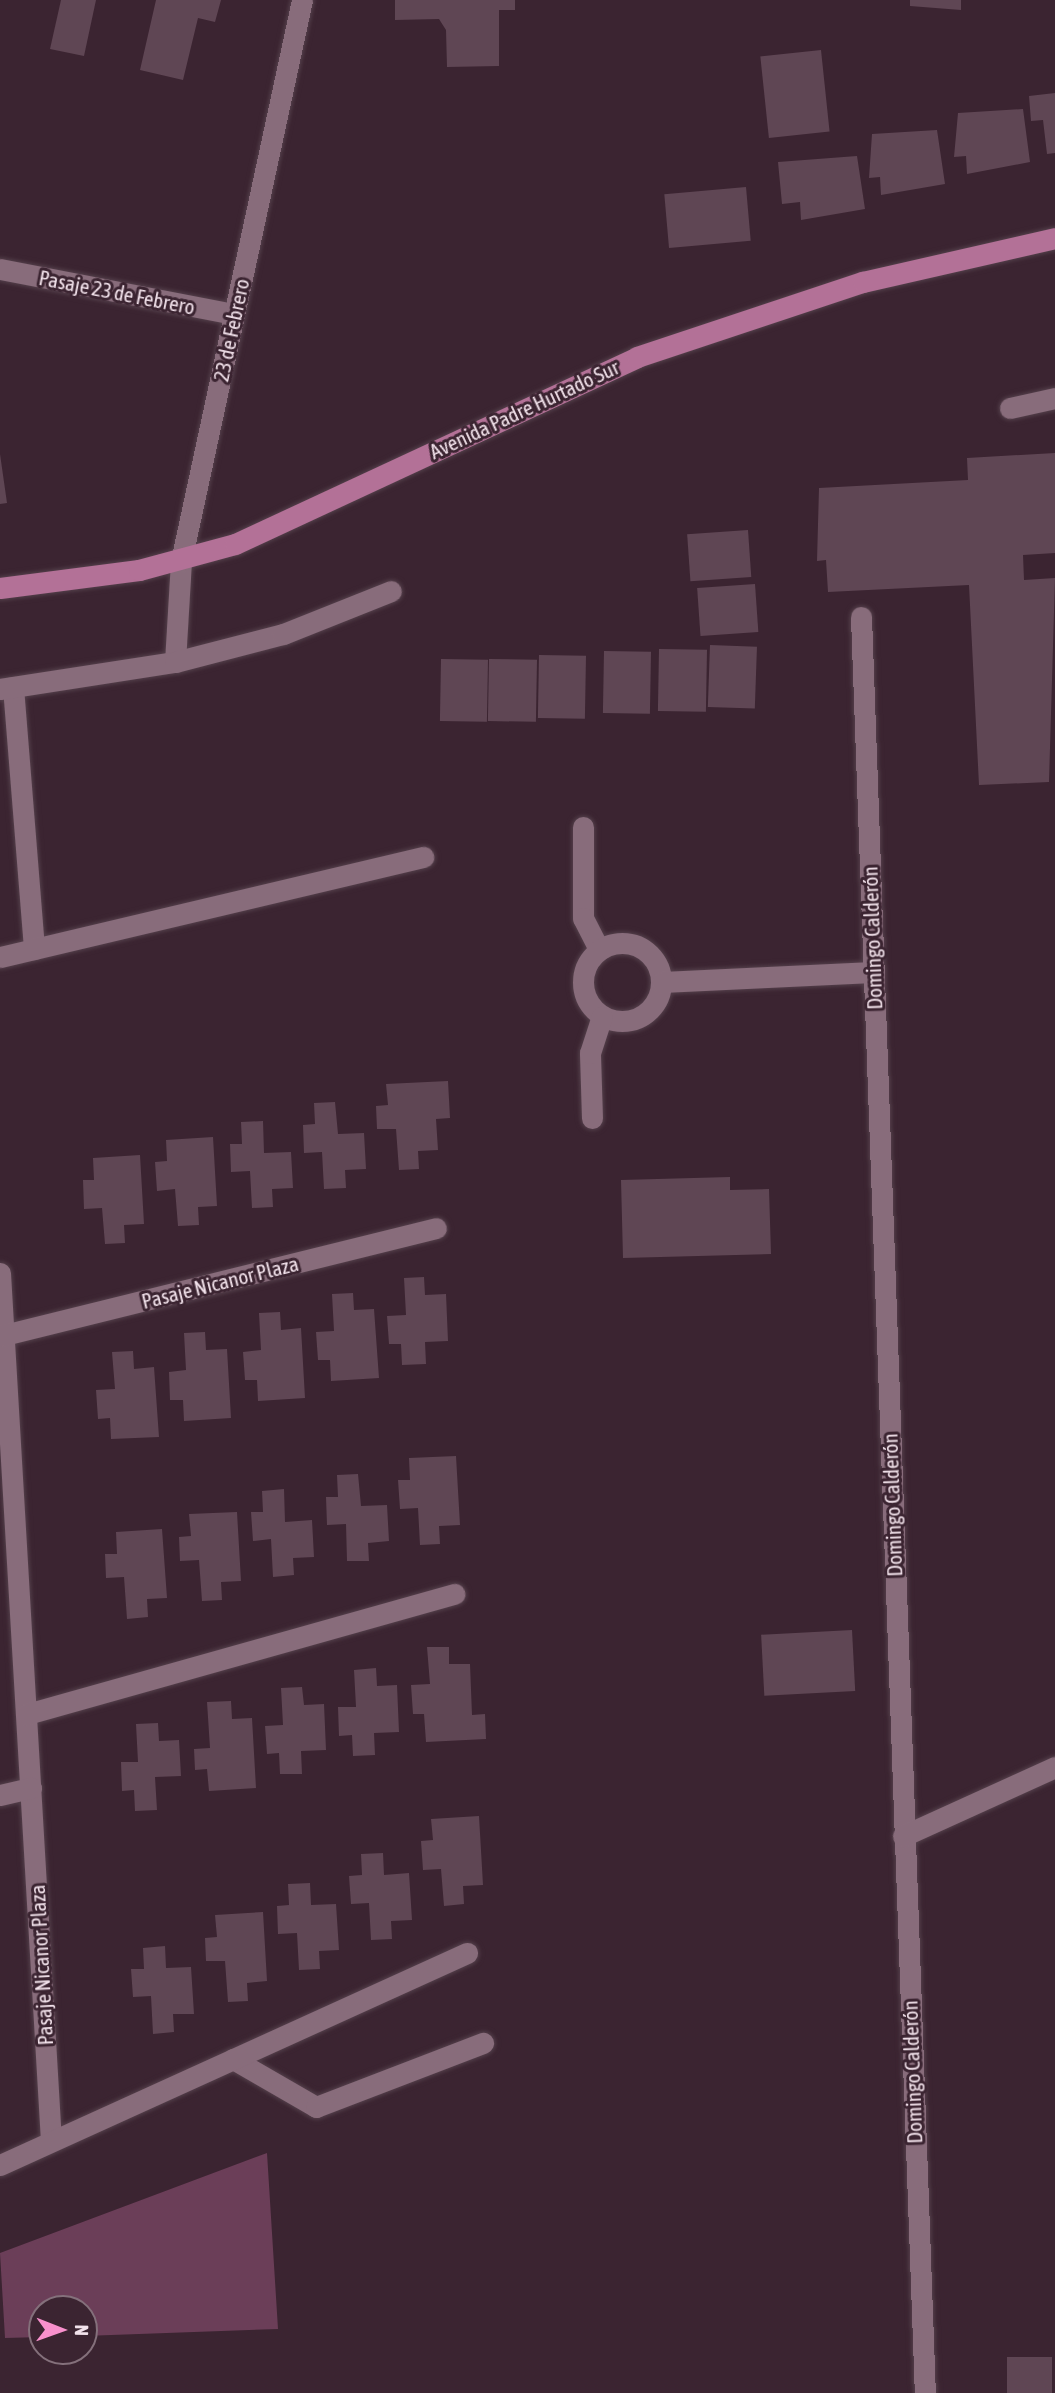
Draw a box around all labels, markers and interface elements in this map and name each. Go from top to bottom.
street label: Pasaje 23 de Febrero [37,265,197,319]
street label: 23 de Febrero [208,276,254,384]
street label: Avenida Padre Hurtado Sur [425,354,623,464]
street label: Domingo Calderón [857,866,887,1010]
street label: Pasaje Nicanor Plaza [139,1250,301,1314]
street label: Domingo Calderón [877,1433,907,1577]
street label: Pasaje Nicanor Plaza [24,1884,58,2046]
street label: Domingo Calderón [897,2000,927,2144]
north arrow [28,2295,98,2365]
text: N [71,2325,93,2336]

